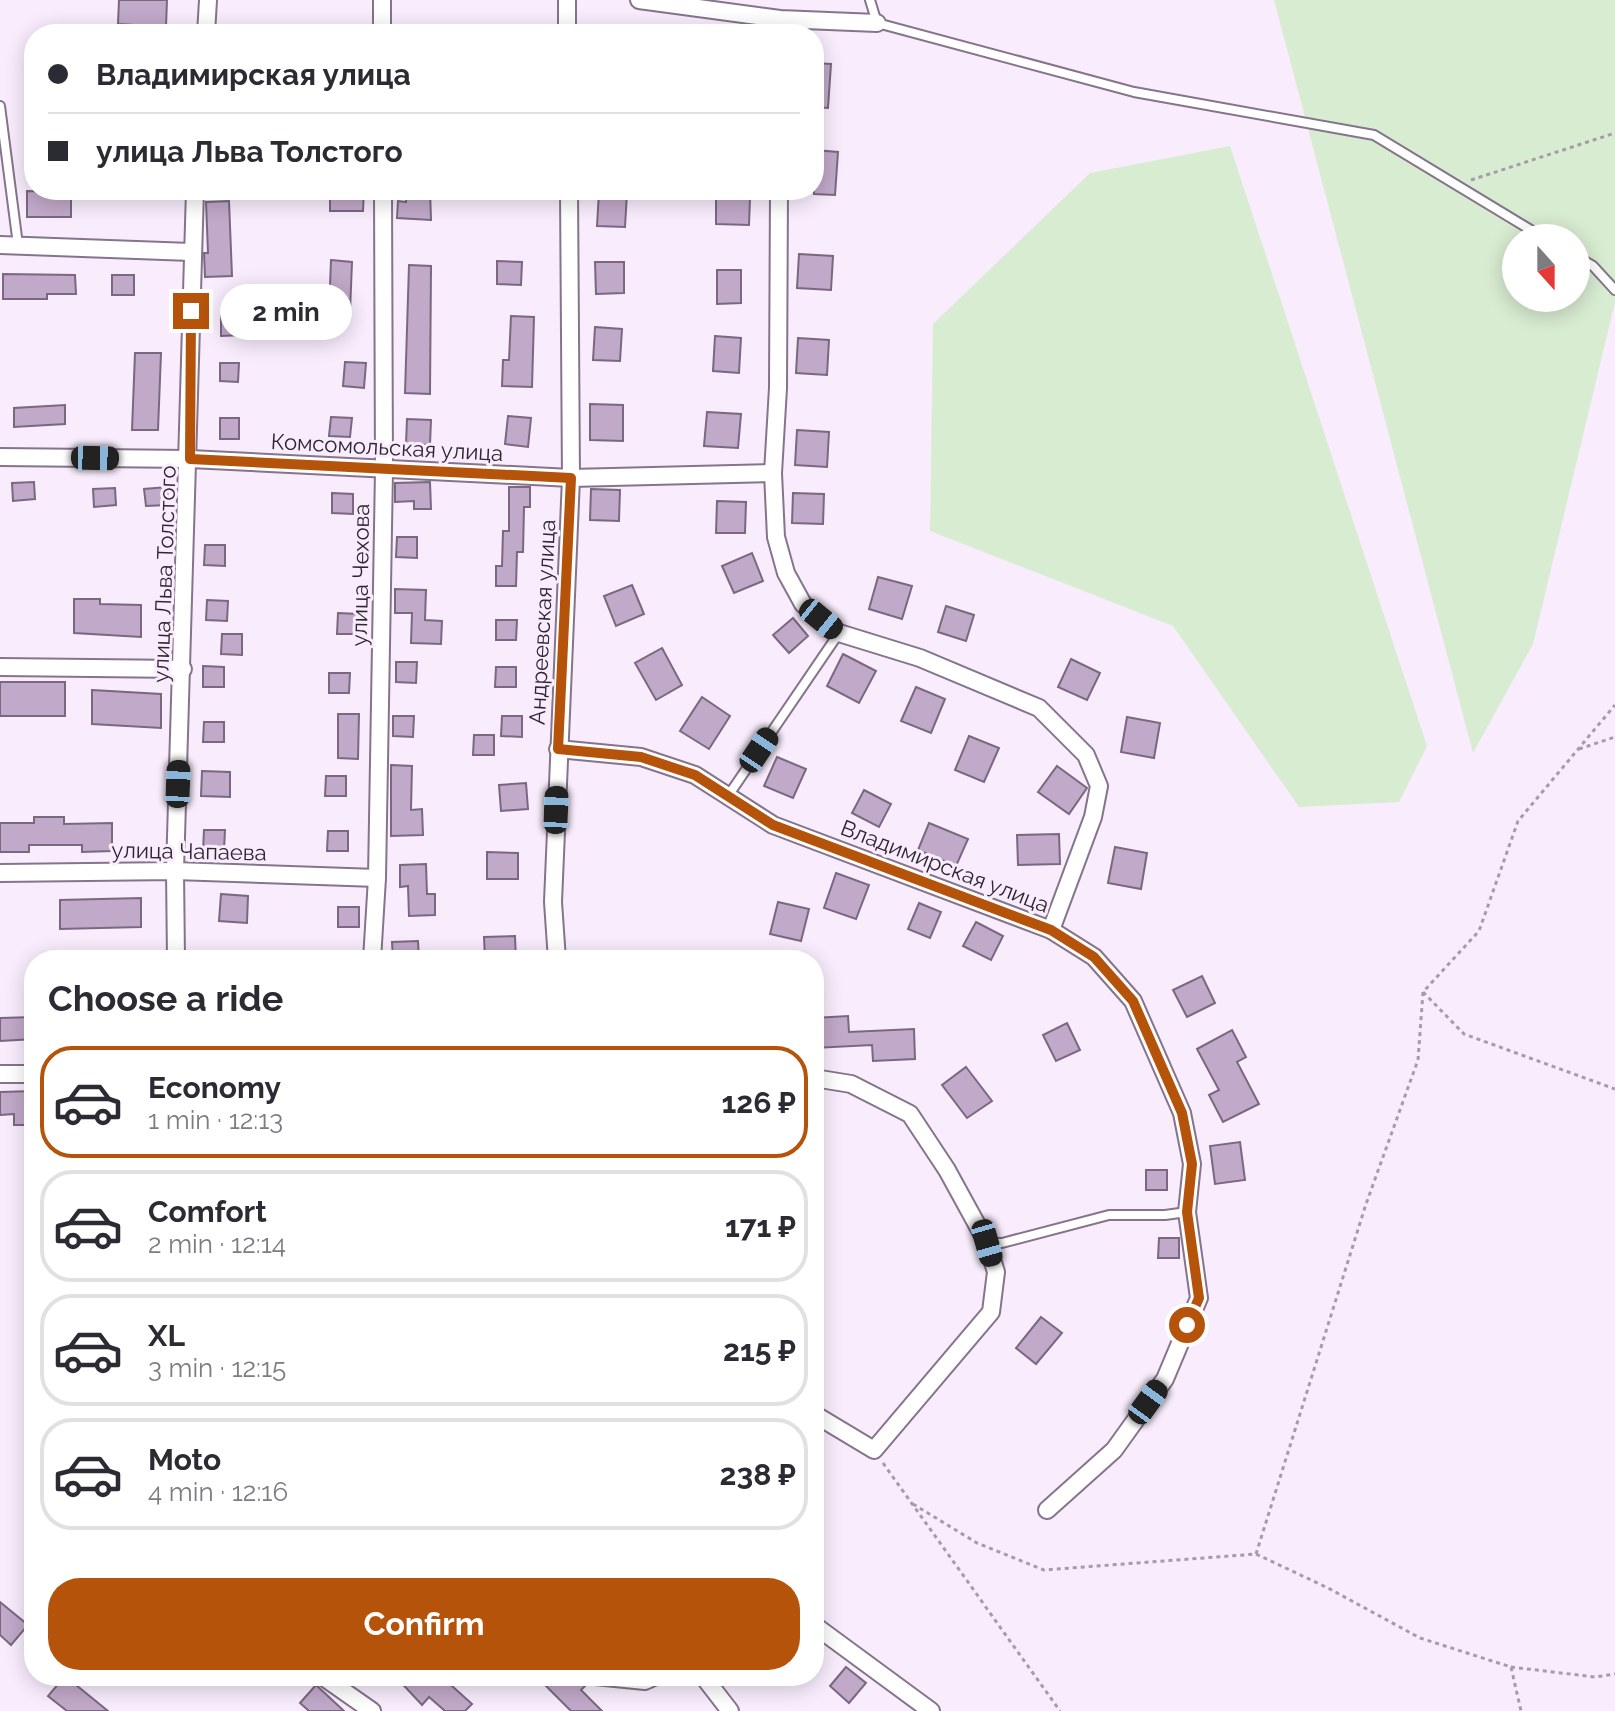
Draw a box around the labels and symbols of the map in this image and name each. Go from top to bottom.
north arrow [1502,224,1590,312]
callout: 2 min [219,283,351,339]
route end [173,293,209,329]
street label: Комсомольская улица [270,428,504,466]
car [71,446,119,470]
street label: улица Льва Толстого [147,465,181,683]
street label: улица Чехова [346,503,374,647]
street label: Андреевская улица [524,519,560,725]
car [795,595,847,643]
car [736,723,782,777]
car [165,760,191,808]
car [543,786,569,834]
street label: Владимирская улица [837,814,1053,918]
street label: улица Чапаева [111,837,267,865]
car [969,1217,1005,1269]
route start [1169,1307,1205,1343]
car [1124,1376,1172,1428]

